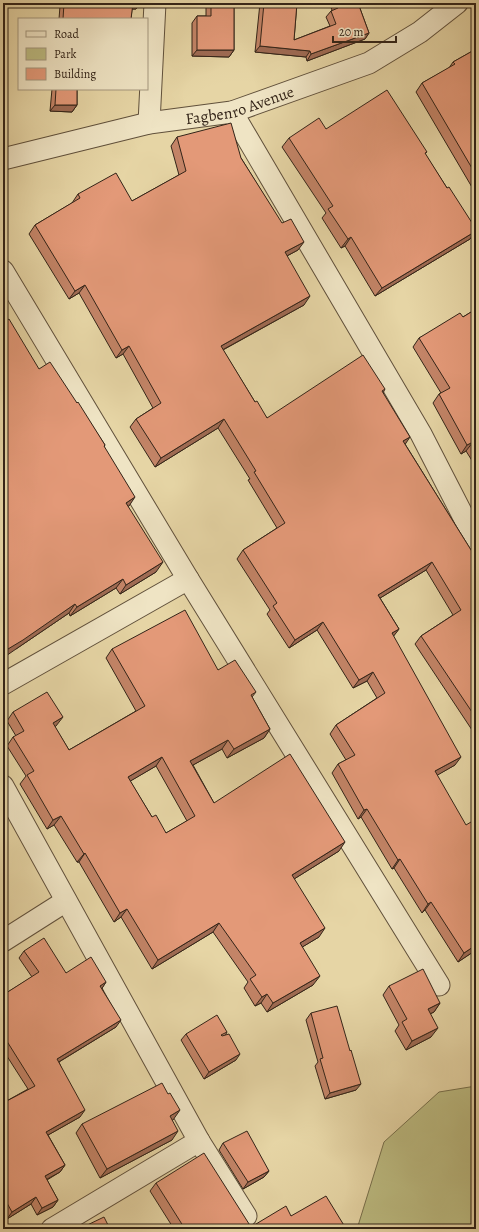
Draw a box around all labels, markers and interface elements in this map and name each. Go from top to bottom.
legend [18,18,148,90]
scale bar [333,18,396,44]
text: 20 m [339,24,363,40]
text: Road [54,26,80,42]
text: Park [54,46,77,62]
text: Building [54,66,96,82]
street label: Fagbenro Avenue [184,81,297,130]

